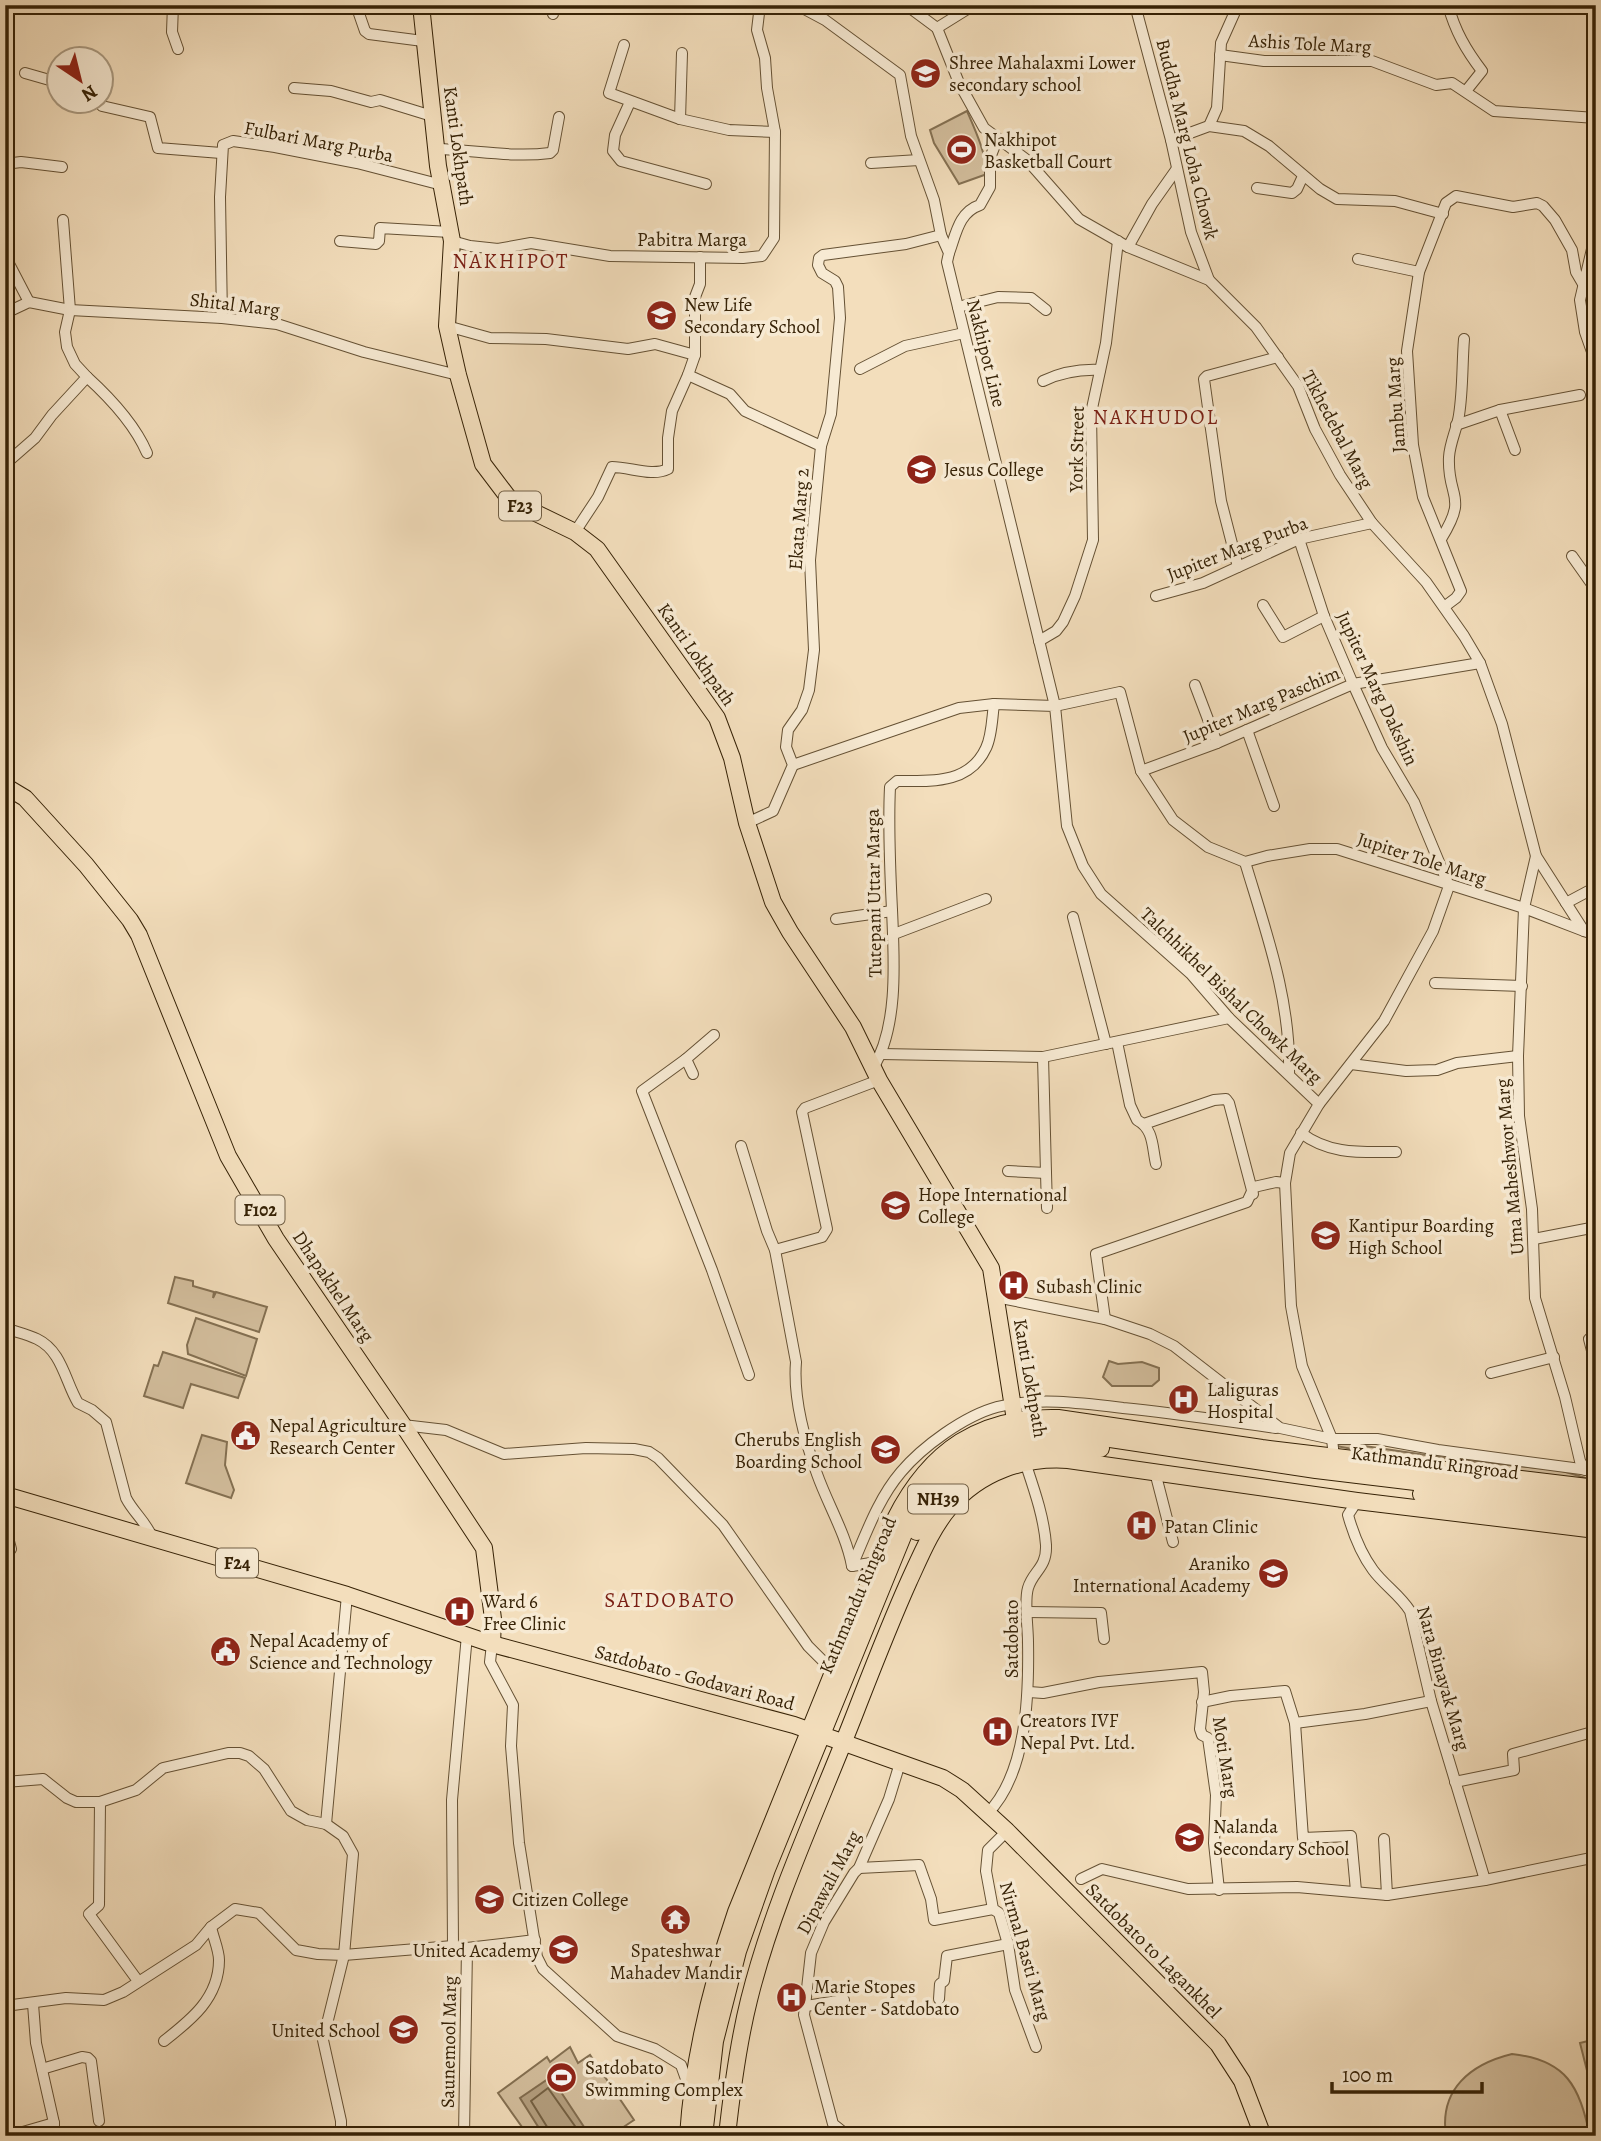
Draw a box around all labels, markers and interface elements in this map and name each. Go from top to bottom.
street label: Ashis Tole Marg [1247,28,1372,60]
street label: Buddha Marg Loha Chowk [1149,36,1225,243]
north arrow [46,46,116,116]
place label: Shree Mahalaxmi Lower secondary school [949,50,1136,98]
school or university icon: Shree Mahalaxmi Lower secondary school [909,56,943,90]
text: N [76,78,102,108]
street label: Kanti Lokhpath [437,85,479,208]
street label: Fulbari Marg Purba [242,115,396,169]
place label: Nakhipot Basketball Court [984,127,1112,175]
sports icon: Nakhipot Basketball Court [944,133,978,167]
street label: Pabitra Marga [637,227,747,253]
district label: NAKHIPOT [452,247,570,275]
street label: Shital Marg [188,287,282,323]
place label: New Life Secondary School [684,292,821,340]
street label: Nakhipot Line [960,296,1012,410]
school or university icon: New Life Secondary School [644,298,678,332]
street label: Jambu Marg [1380,356,1412,454]
street label: Tikhedebal Marg [1295,366,1379,494]
district label: NAKHUDOL [1093,403,1219,431]
street label: York Street [1063,406,1091,493]
school or university icon: Jesus College [904,452,938,486]
place label: Jesus College [944,457,1044,483]
street label: Ekata Marg 2 [782,467,816,571]
road number: F23 [499,492,541,520]
street label: Jupiter Marg Purba [1163,510,1312,588]
street label: Kanti Lokhpath [651,598,741,711]
street label: Jupiter Marg Dakshin [1330,607,1424,770]
street label: Jupiter Marg Paschim [1179,660,1344,750]
street label: Tutepani Uttar Marga [860,808,888,978]
street label: Jupiter Tole Marg [1354,826,1490,892]
street label: Talchhikhel Bishal Chowk Marg [1135,902,1328,1090]
street label: Uma Maheshwor Marg [1489,1077,1531,1256]
place label: Hope International College [918,1182,1067,1230]
school or university icon: Hope International College [878,1188,912,1222]
road number: F102 [236,1196,284,1224]
place label: Kantipur Boarding High School [1348,1213,1495,1261]
school or university icon: Kantipur Boarding High School [1308,1219,1342,1253]
street label: Dhapakhel Marg [286,1226,380,1348]
hospital icon: Subash Clinic [996,1269,1030,1303]
place label: Subash Clinic [1036,1274,1142,1300]
street label: Kanti Lokhpath [1007,1317,1053,1440]
place label: Laliguras Hospital [1207,1377,1279,1425]
hospital icon: Laliguras Hospital [1167,1383,1201,1417]
place label: Nepal Agriculture Research Center [269,1413,406,1461]
public building icon: Nepal Agriculture Research Center [229,1419,263,1453]
place label: Cherubs English Boarding School [734,1427,862,1475]
school or university icon: Cherubs English Boarding School [868,1433,902,1467]
street label: Kathmandu Ringroad [1350,1440,1521,1486]
road number: NH39 [908,1484,968,1514]
hospital icon: Patan Clinic [1124,1509,1158,1543]
street label: Kathmandu Ringroad [813,1512,903,1678]
place label: Patan Clinic [1164,1514,1258,1540]
road number: F24 [216,1548,258,1578]
place label: Araniko International Academy [1073,1551,1251,1599]
school or university icon: Araniko International Academy [1256,1557,1290,1591]
district label: SATDOBATO [604,1586,736,1614]
place label: Ward 6 Free Clinic [482,1589,566,1637]
hospital icon: Ward 6 Free Clinic [443,1595,477,1629]
street label: Satdobato [999,1600,1025,1678]
street label: Nara Binayak Marg [1410,1603,1476,1754]
place label: Nepal Academy of Science and Technology [249,1628,433,1676]
public building icon: Nepal Academy of Science and Technology [209,1634,243,1668]
street label: Satdobato - Godavari Road [592,1639,798,1717]
place label: Creators IVF Nepal Pvt. Ltd. [1020,1708,1136,1756]
hospital icon: Creators IVF Nepal Pvt. Ltd. [980,1714,1014,1748]
street label: Moti Marg [1206,1715,1244,1800]
place label: Nalanda Secondary School [1213,1814,1350,1862]
school or university icon: Nalanda Secondary School [1173,1820,1207,1854]
street label: Dipawali Marg [791,1825,867,1939]
street label: Satdobato to Lagankhel [1080,1877,1227,2024]
street label: Nirmal Basti Marg [993,1879,1058,2025]
school or university icon: Citizen College [472,1882,506,1916]
place label: Citizen College [512,1887,629,1913]
temple icon: Spateshwar Mahadev Mandir [659,1902,693,1936]
school or university icon: United Academy [546,1933,580,1967]
place label: United Academy [413,1938,541,1964]
place label: Spateshwar Mahadev Mandir [610,1938,742,1986]
place label: Marie Stopes Center - Satdobato [814,1974,959,2022]
street label: Saunemool Marg [435,1975,463,2108]
hospital icon: Marie Stopes Center - Satdobato [774,1980,808,2014]
school or university icon: United School [386,2013,420,2047]
place label: United School [271,2018,380,2044]
scale bar [1332,2050,1482,2094]
place label: Satdobato Swimming Complex [585,2055,743,2103]
sports icon: Satdobato Swimming Complex [545,2061,579,2095]
text: 100 m [1342,2061,1393,2089]

